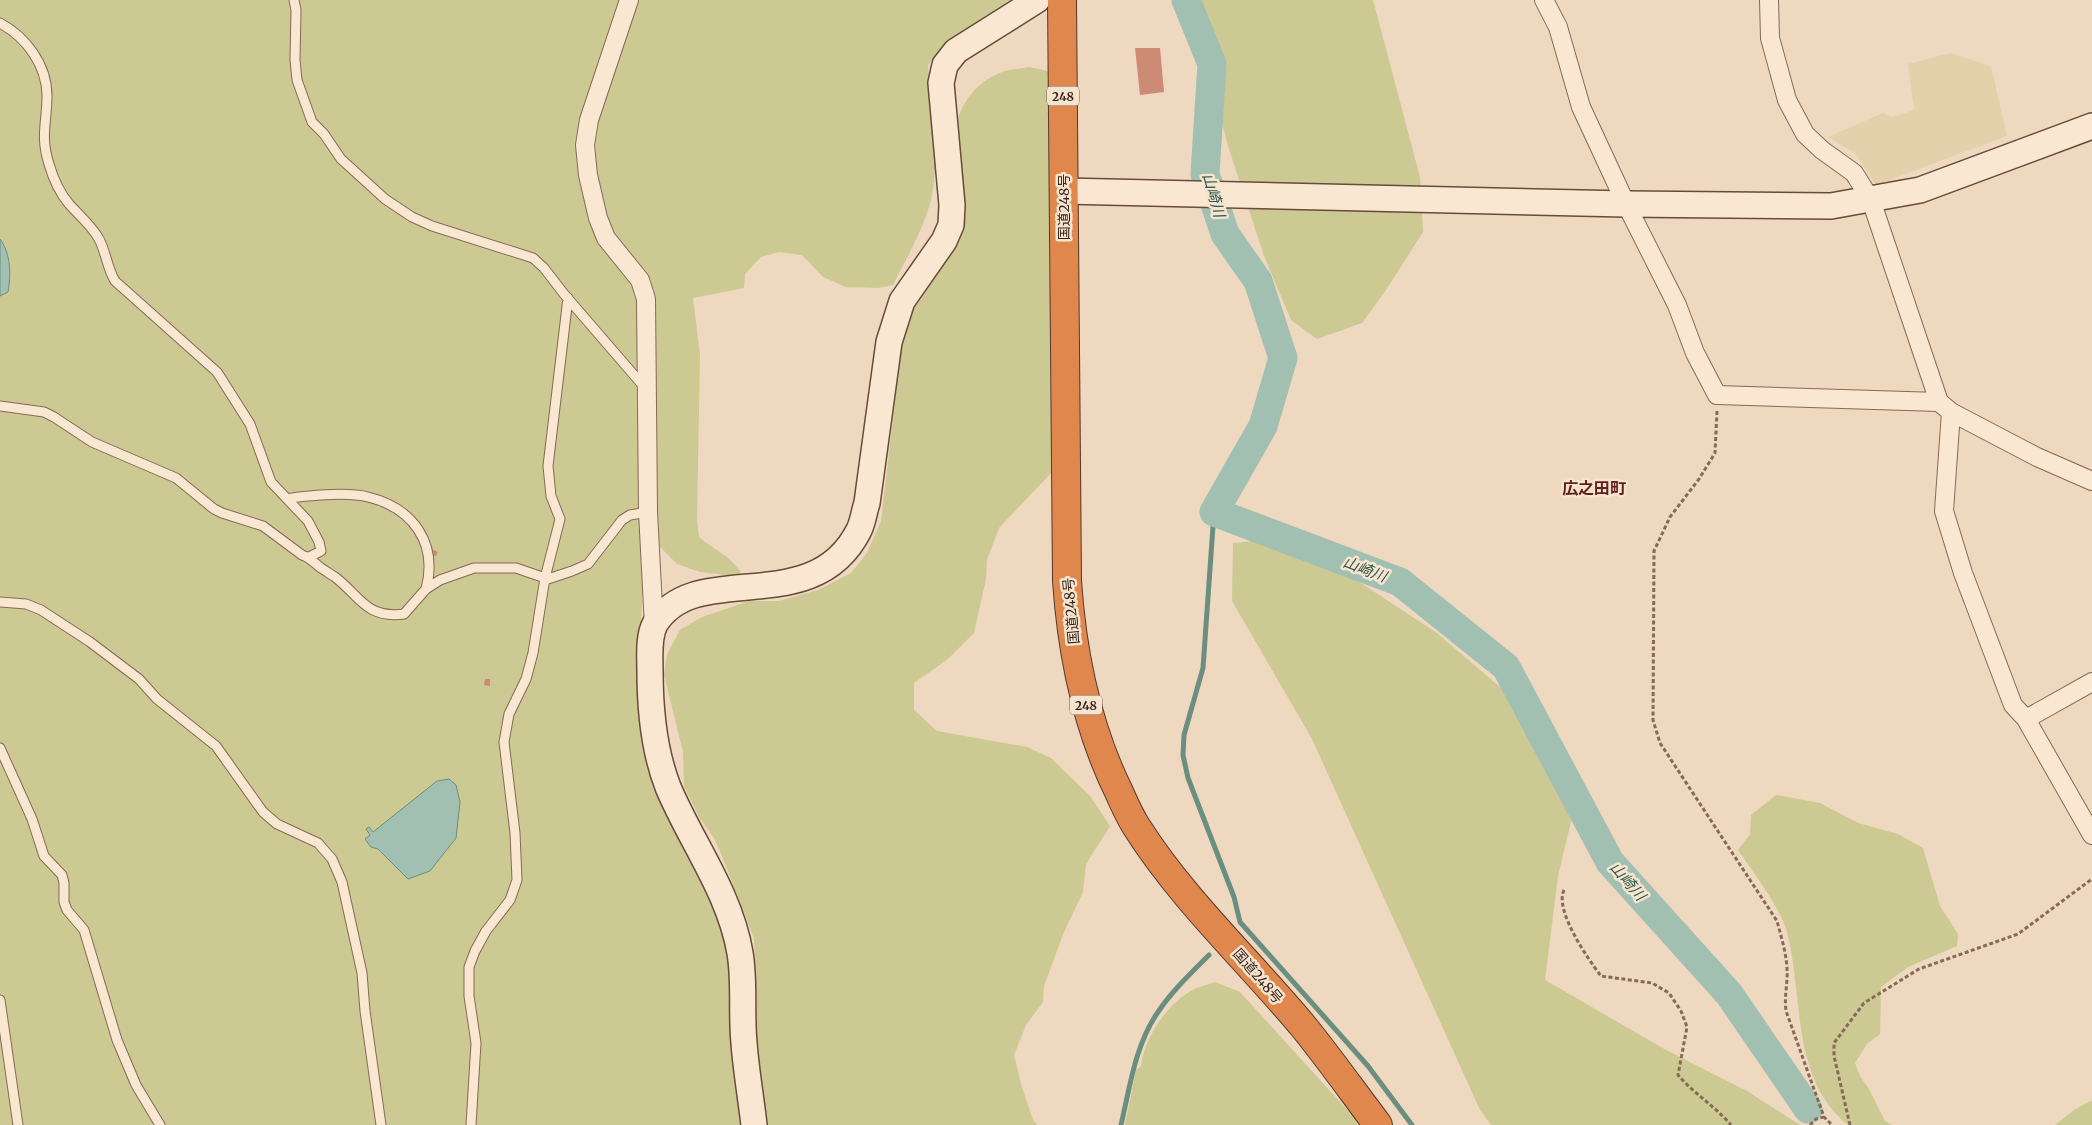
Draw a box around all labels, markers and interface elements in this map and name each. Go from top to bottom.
road number: 248 [1047,86,1079,105]
water label: 山崎川 [1199,171,1230,221]
street label: 国道248号 [1055,174,1073,240]
district label: 広之田町 [1562,478,1626,498]
water label: 山崎川 [1341,552,1391,587]
street label: 国道248号 [1059,577,1083,645]
road number: 248 [1070,696,1102,714]
water label: 山崎川 [1606,858,1651,906]
street label: 国道248号 [1229,945,1287,1007]

